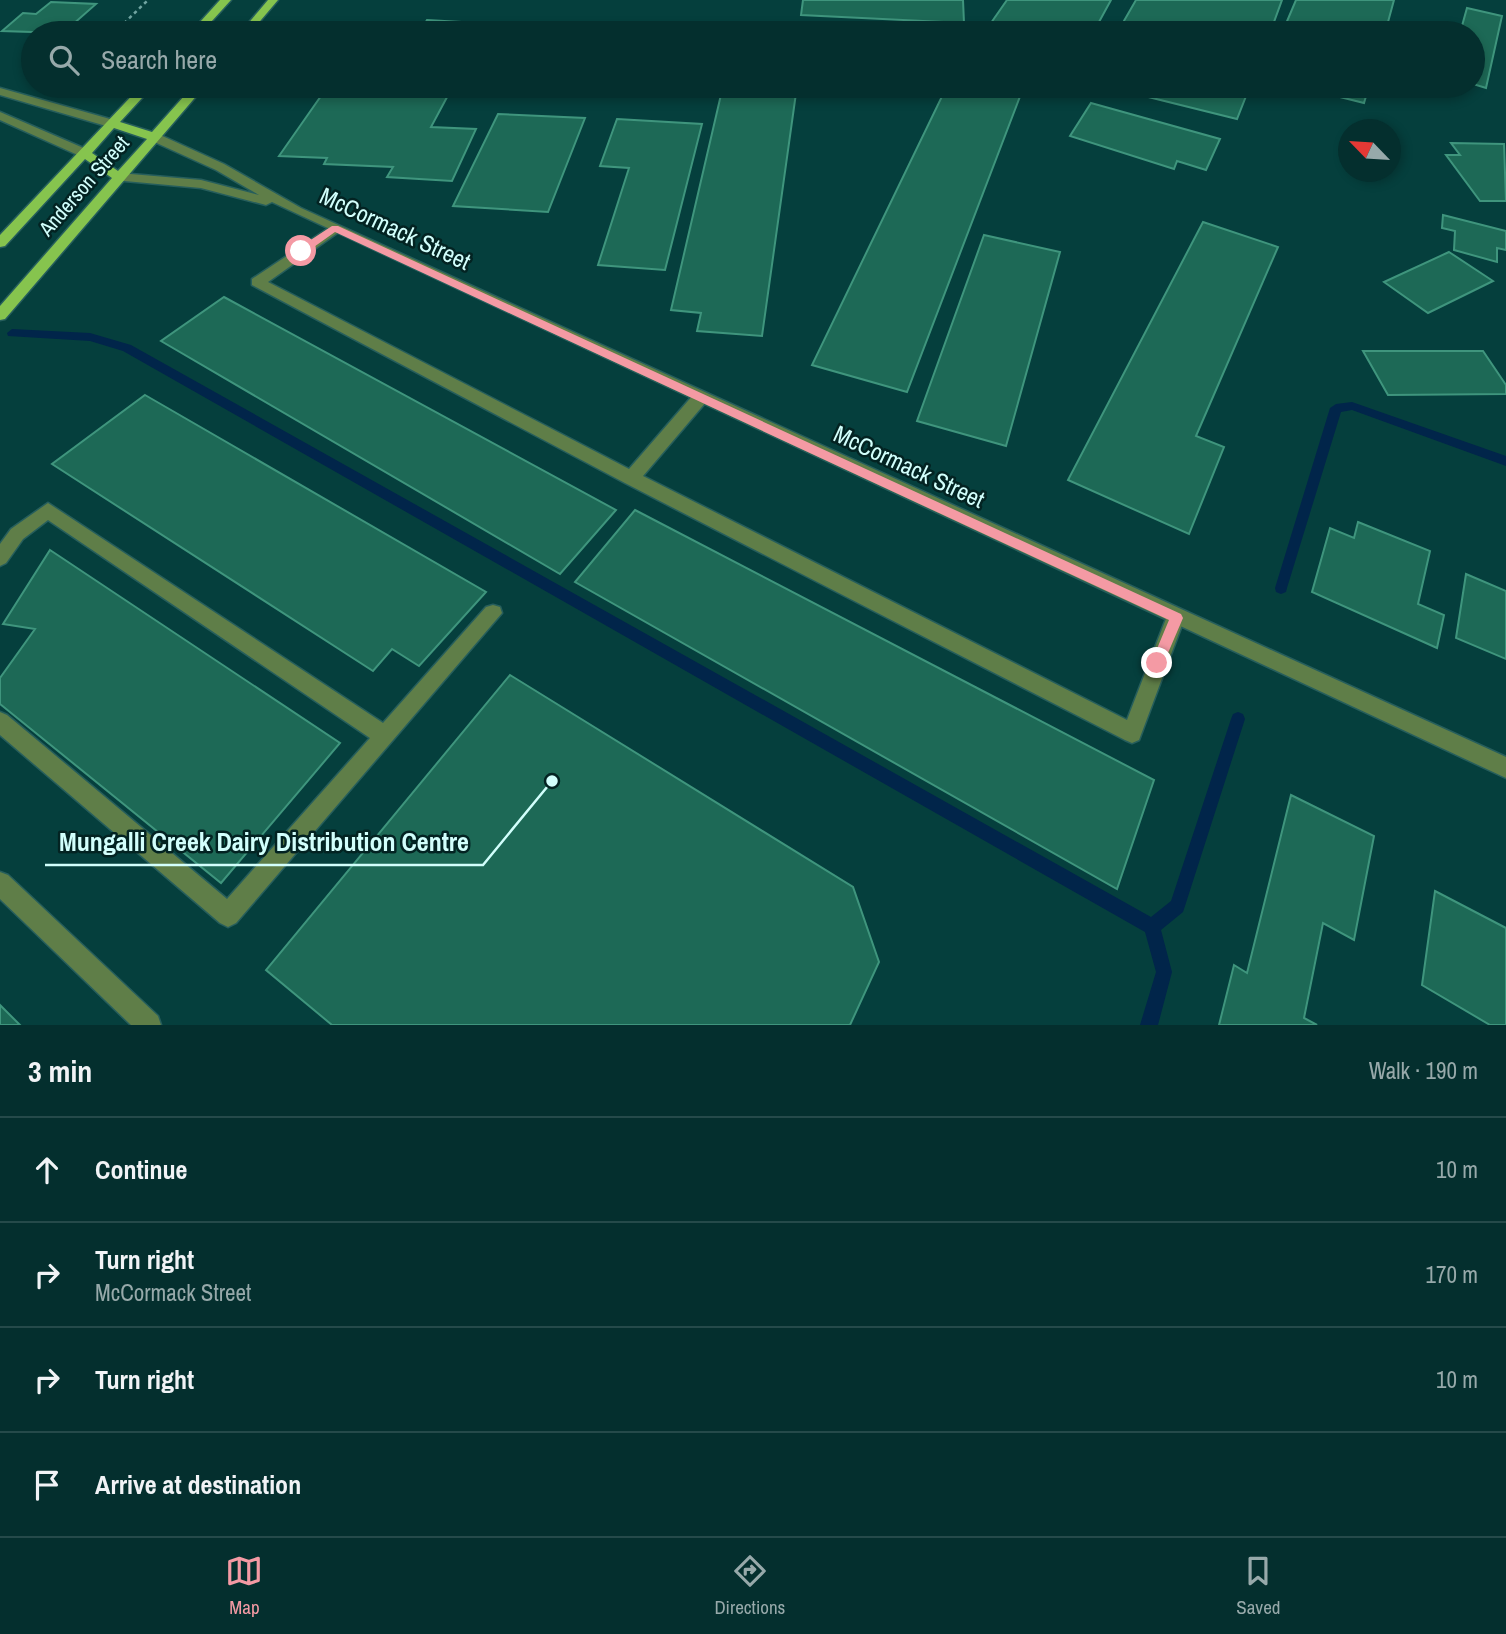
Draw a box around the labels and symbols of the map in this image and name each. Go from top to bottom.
north arrow [1338,119,1401,182]
street label: Anderson Street [31,129,136,243]
street label: McCormack Street [315,179,476,277]
route start [285,235,316,266]
street label: McCormack Street [829,417,990,515]
route end [1141,647,1172,678]
callout: Mungalli Creek Dairy Distribution Centre [45,818,483,865]
text: Mungalli Creek Dairy Distribution Centre [59,824,469,859]

